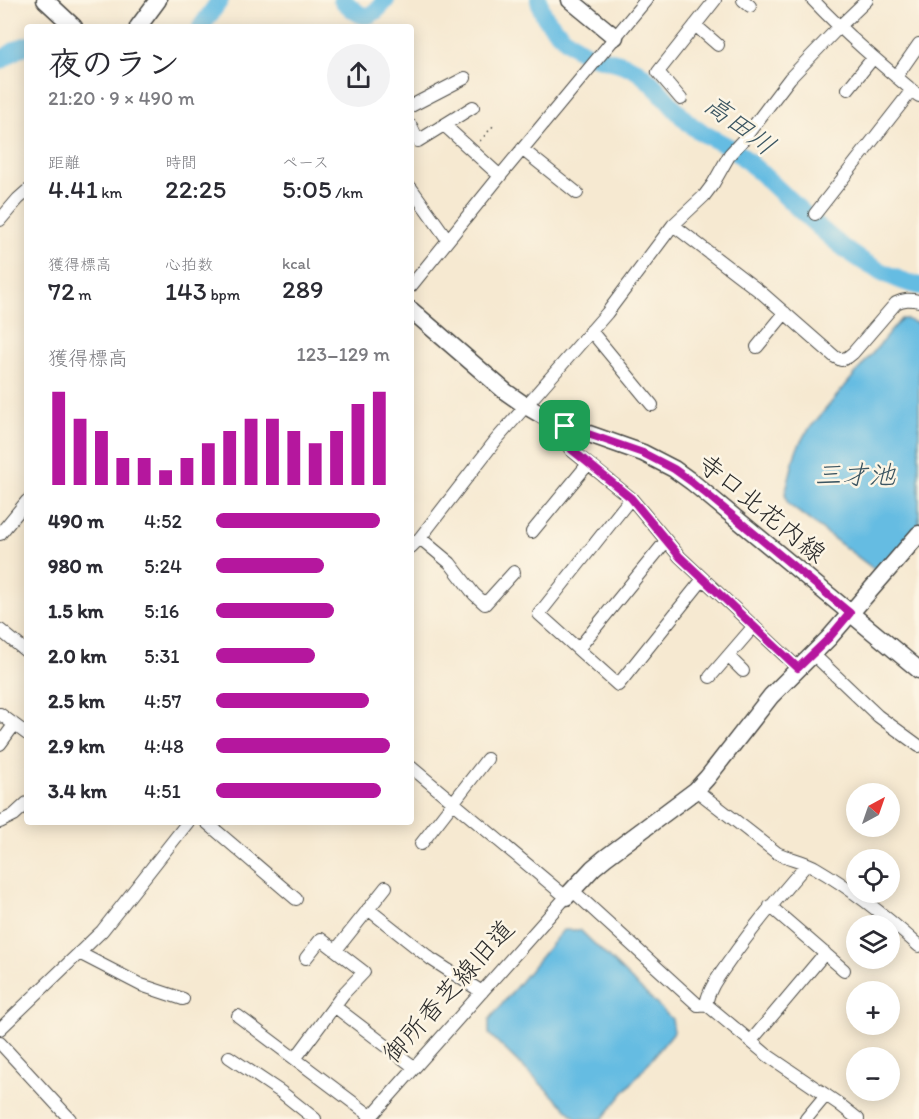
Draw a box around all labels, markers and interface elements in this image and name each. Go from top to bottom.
text: 夜のラン [48,44,180,83]
button: share [327,44,390,107]
text: 21:20 · 9 × 490 m [48,86,195,110]
water label: 高田川 [698,87,783,162]
text: 距離 [48,153,80,172]
text: 時間 [165,153,197,172]
text: ペース [282,153,329,172]
text: 4.41 [48,173,98,205]
text: 22:25 [165,173,226,205]
text: 5:05 [282,173,332,205]
text: km [98,183,122,202]
text: /km [332,183,363,202]
text: kcal [282,254,310,273]
text: 獲得標高 [48,255,112,274]
text: 心拍数 [165,255,213,274]
text: 289 [282,273,324,305]
text: 72 [48,275,75,307]
text: 143 [165,275,207,307]
text: m [75,285,92,304]
text: bpm [207,285,240,304]
text: 123–129 m [297,342,390,366]
text: 獲得標高 [48,346,128,370]
pin [539,400,590,451]
icon: arrive [548,409,581,442]
street label: 寺口北花内線 [691,446,833,570]
water label: 三才池 [815,458,896,491]
text: 490 m [48,509,104,533]
text: 4:52 [144,509,182,533]
text: 980 m [48,554,103,578]
text: 5:24 [144,554,182,578]
text: 1.5 km [48,599,104,623]
text: 5:16 [144,599,179,623]
text: 2.0 km [48,644,107,668]
text: 5:31 [144,644,180,668]
text: 2.5 km [48,689,105,713]
text: 4:57 [144,689,181,713]
text: 2.9 km [48,734,105,758]
text: 4:48 [144,734,184,758]
text: 3.4 km [48,779,107,803]
text: 4:51 [144,779,181,803]
north arrow [846,783,900,837]
map controls [846,783,900,1101]
button: locate [846,849,900,903]
street label: 御所香芝線旧道 [375,913,521,1069]
button: layers [846,915,900,969]
button: + [846,981,900,1035]
button: − [846,1047,900,1101]

